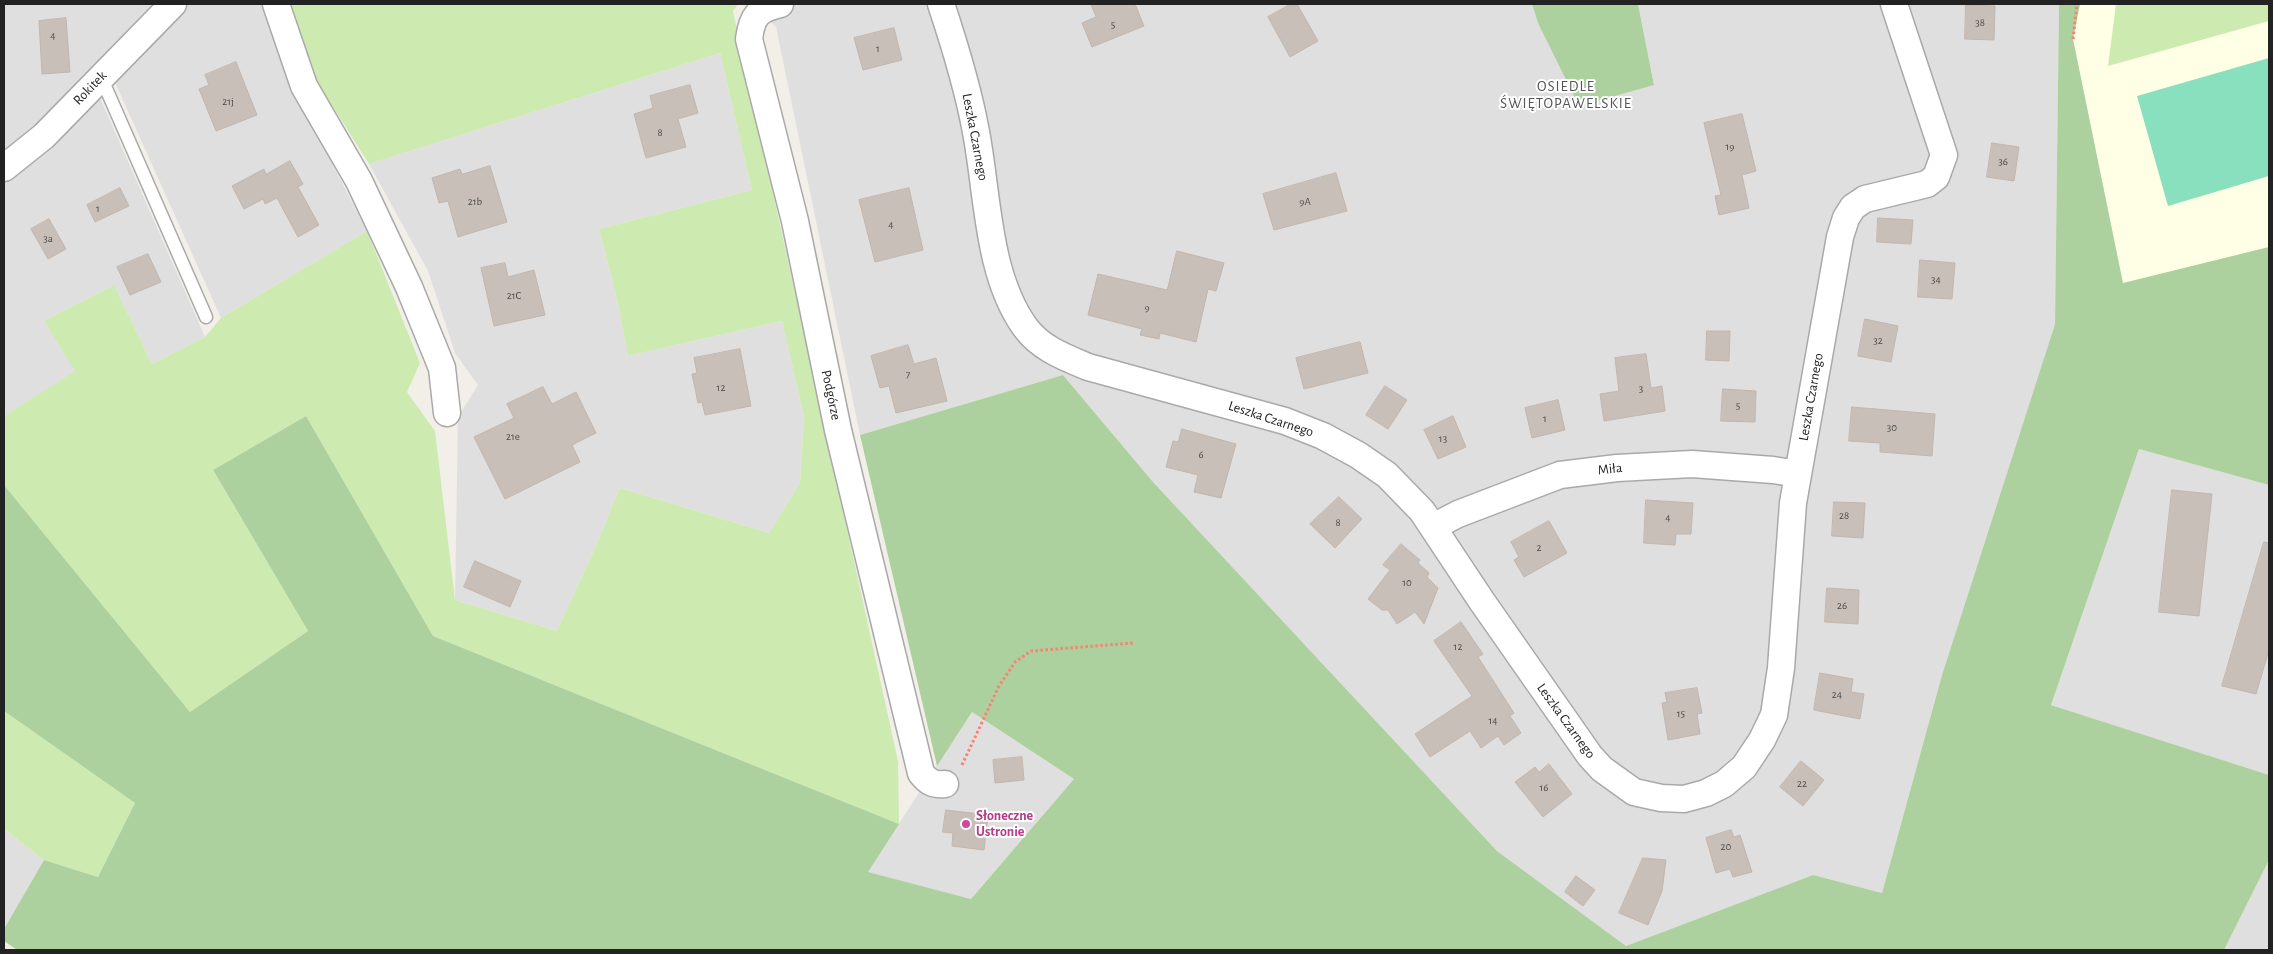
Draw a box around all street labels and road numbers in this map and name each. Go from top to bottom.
street label: Rokitek [70,67,110,109]
street label: Leszka Czarnego [958,92,992,182]
street label: Leszka Czarnego [1795,352,1827,442]
street label: Podgórze [817,368,845,422]
street label: Leszka Czarnego [1226,397,1316,441]
street label: Miła [1597,459,1623,479]
street label: Leszka Czarnego [1533,680,1599,762]

